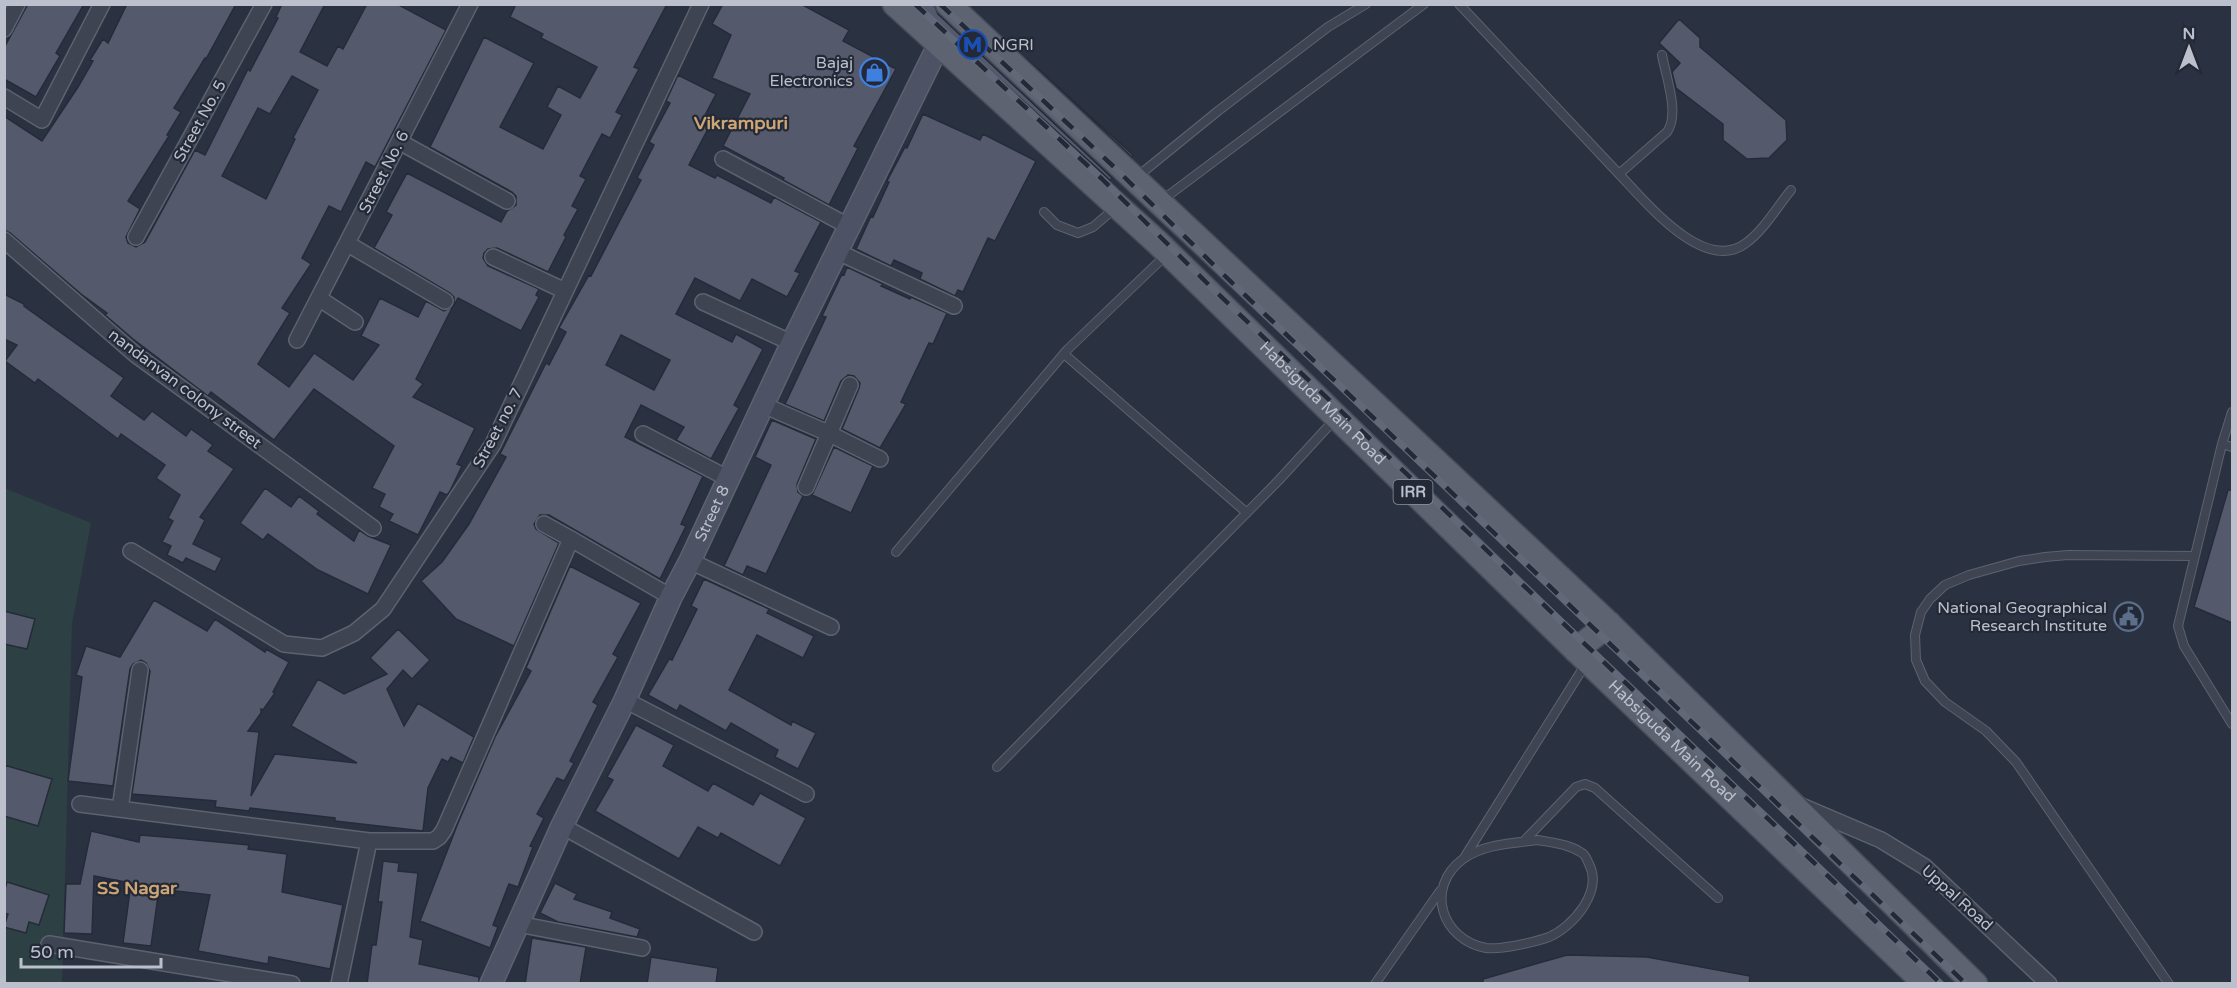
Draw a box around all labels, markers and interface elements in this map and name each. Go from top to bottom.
north arrow [2159,18,2219,78]
text: N [2183,24,2195,44]
metro station icon: NGRI [956,29,988,61]
place label: NGRI [993,35,1034,55]
place label: Bajaj Electronics [770,53,853,91]
shop icon: Bajaj Electronics [858,56,890,88]
street label: Street No. 5 [169,77,231,165]
district label: Vikrampuri [694,112,788,134]
street label: Street No. 6 [355,127,413,217]
street label: nandanvan colony street [104,325,266,453]
street label: Habsiguda Main Road [1255,337,1390,469]
street label: Street no. 7 [469,385,527,471]
road number: IRR [1394,480,1432,504]
street label: Street 8 [690,482,734,545]
place label: National Geographical Research Institute [1937,598,2107,636]
public building icon: National Geographical Research Institute [2112,601,2144,633]
street label: Habsiguda Main Road [1604,676,1740,807]
street label: Uppal Road [1917,861,1997,935]
district label: SS Nagar [97,877,178,899]
scale bar [21,931,160,969]
text: 50 m [30,941,74,963]

